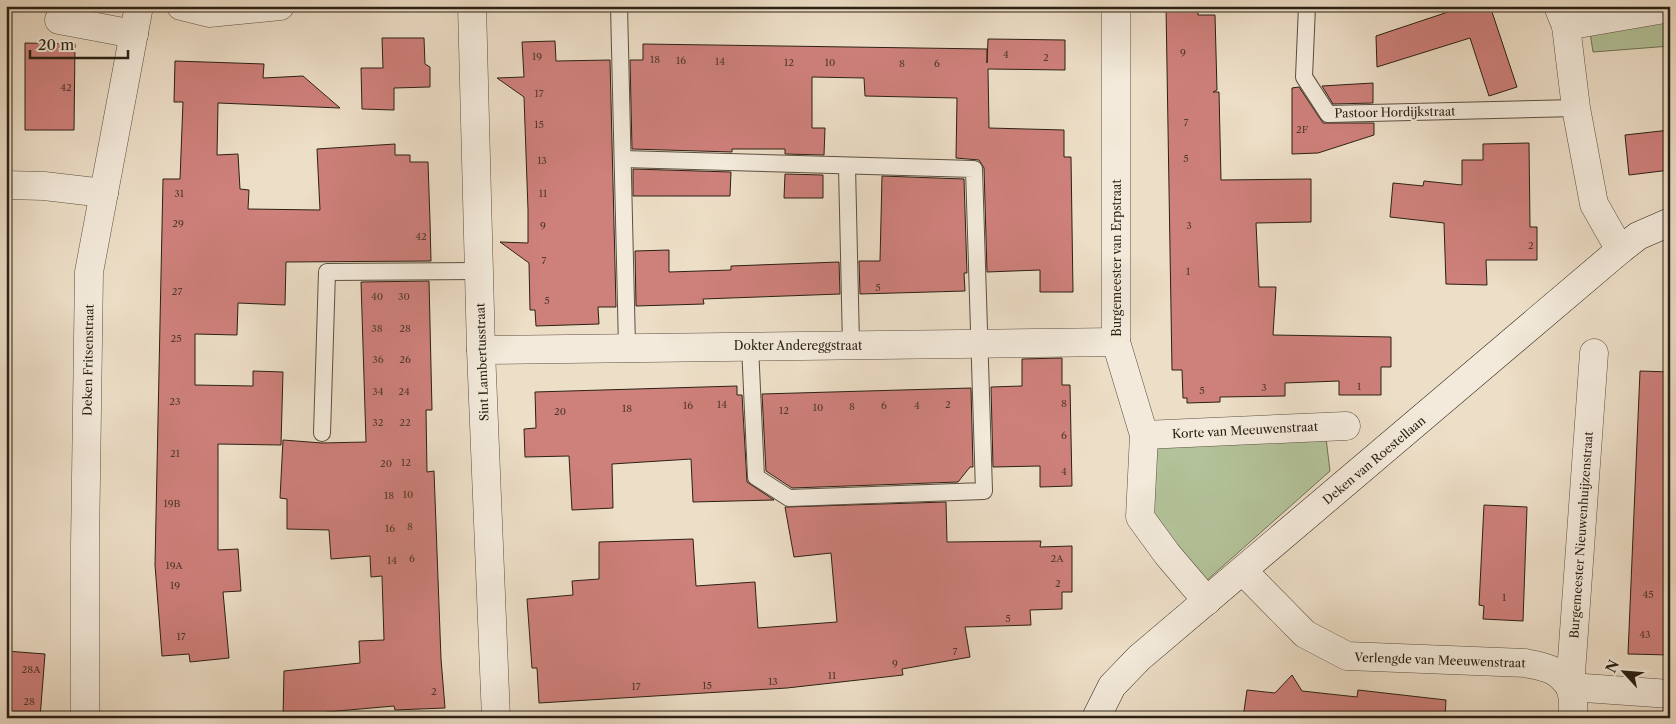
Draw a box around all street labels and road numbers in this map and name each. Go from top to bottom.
street label: Pastoor Hordijkstraat [1334,103,1456,121]
street label: Burgemeester van Erpstraat [1109,179,1124,337]
street label: Sint Lambertusstraat [472,302,492,421]
street label: Deken Fritsenstraat [80,303,96,416]
street label: Dokter Andereggstraat [734,338,863,353]
street label: Deken van Roestellaan [1320,412,1429,507]
street label: Korte van Meeuwenstraat [1172,419,1319,441]
street label: Burgemeester Nieuwenhuijzenstraat [1566,430,1596,639]
street label: Verlengde van Meeuwenstraat [1353,649,1527,671]

